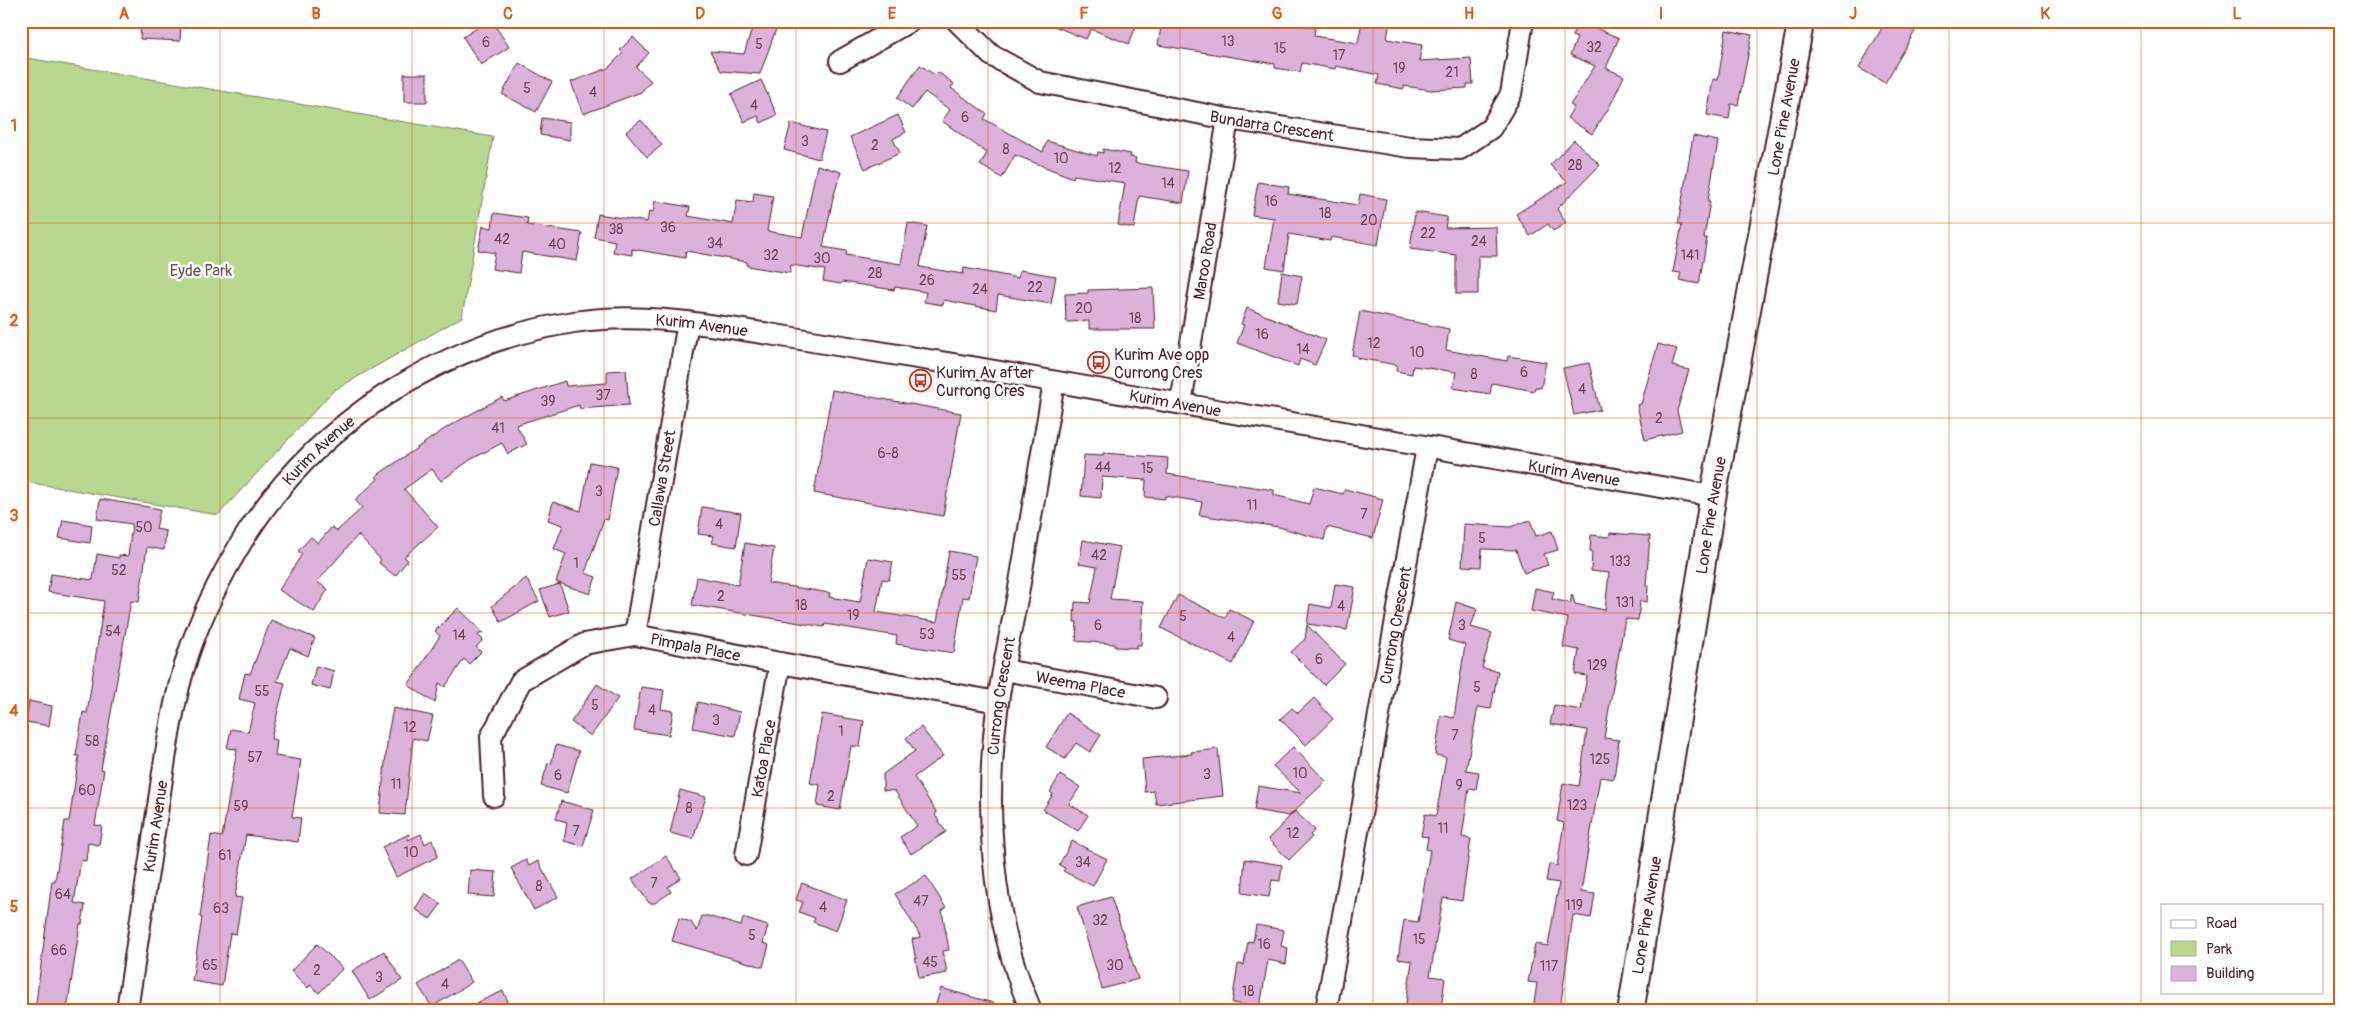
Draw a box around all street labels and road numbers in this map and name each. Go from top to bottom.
street label: Lone Pine Avenue [1764,57,1805,178]
street label: Bundarra Crescent [1208,107,1336,146]
street label: Maroo Road [1189,221,1222,301]
street label: Kurim Avenue [655,310,749,342]
street label: Kurim Avenue [1128,386,1223,422]
street label: Kurim Avenue [278,411,359,490]
street label: Callawa Street [645,428,681,528]
street label: Lone Pine Avenue [1692,455,1731,576]
street label: Kurim Avenue [1526,456,1622,491]
street label: Currong Crescent [1376,564,1417,686]
street label: Pimpala Place [648,629,742,666]
street label: Currong Crescent [984,635,1020,756]
street label: Weema Place [1034,667,1127,703]
street label: Katoa Place [747,718,781,799]
street label: Kurim Avenue [139,779,173,874]
street label: Lone Pine Avenue [1628,855,1666,976]

